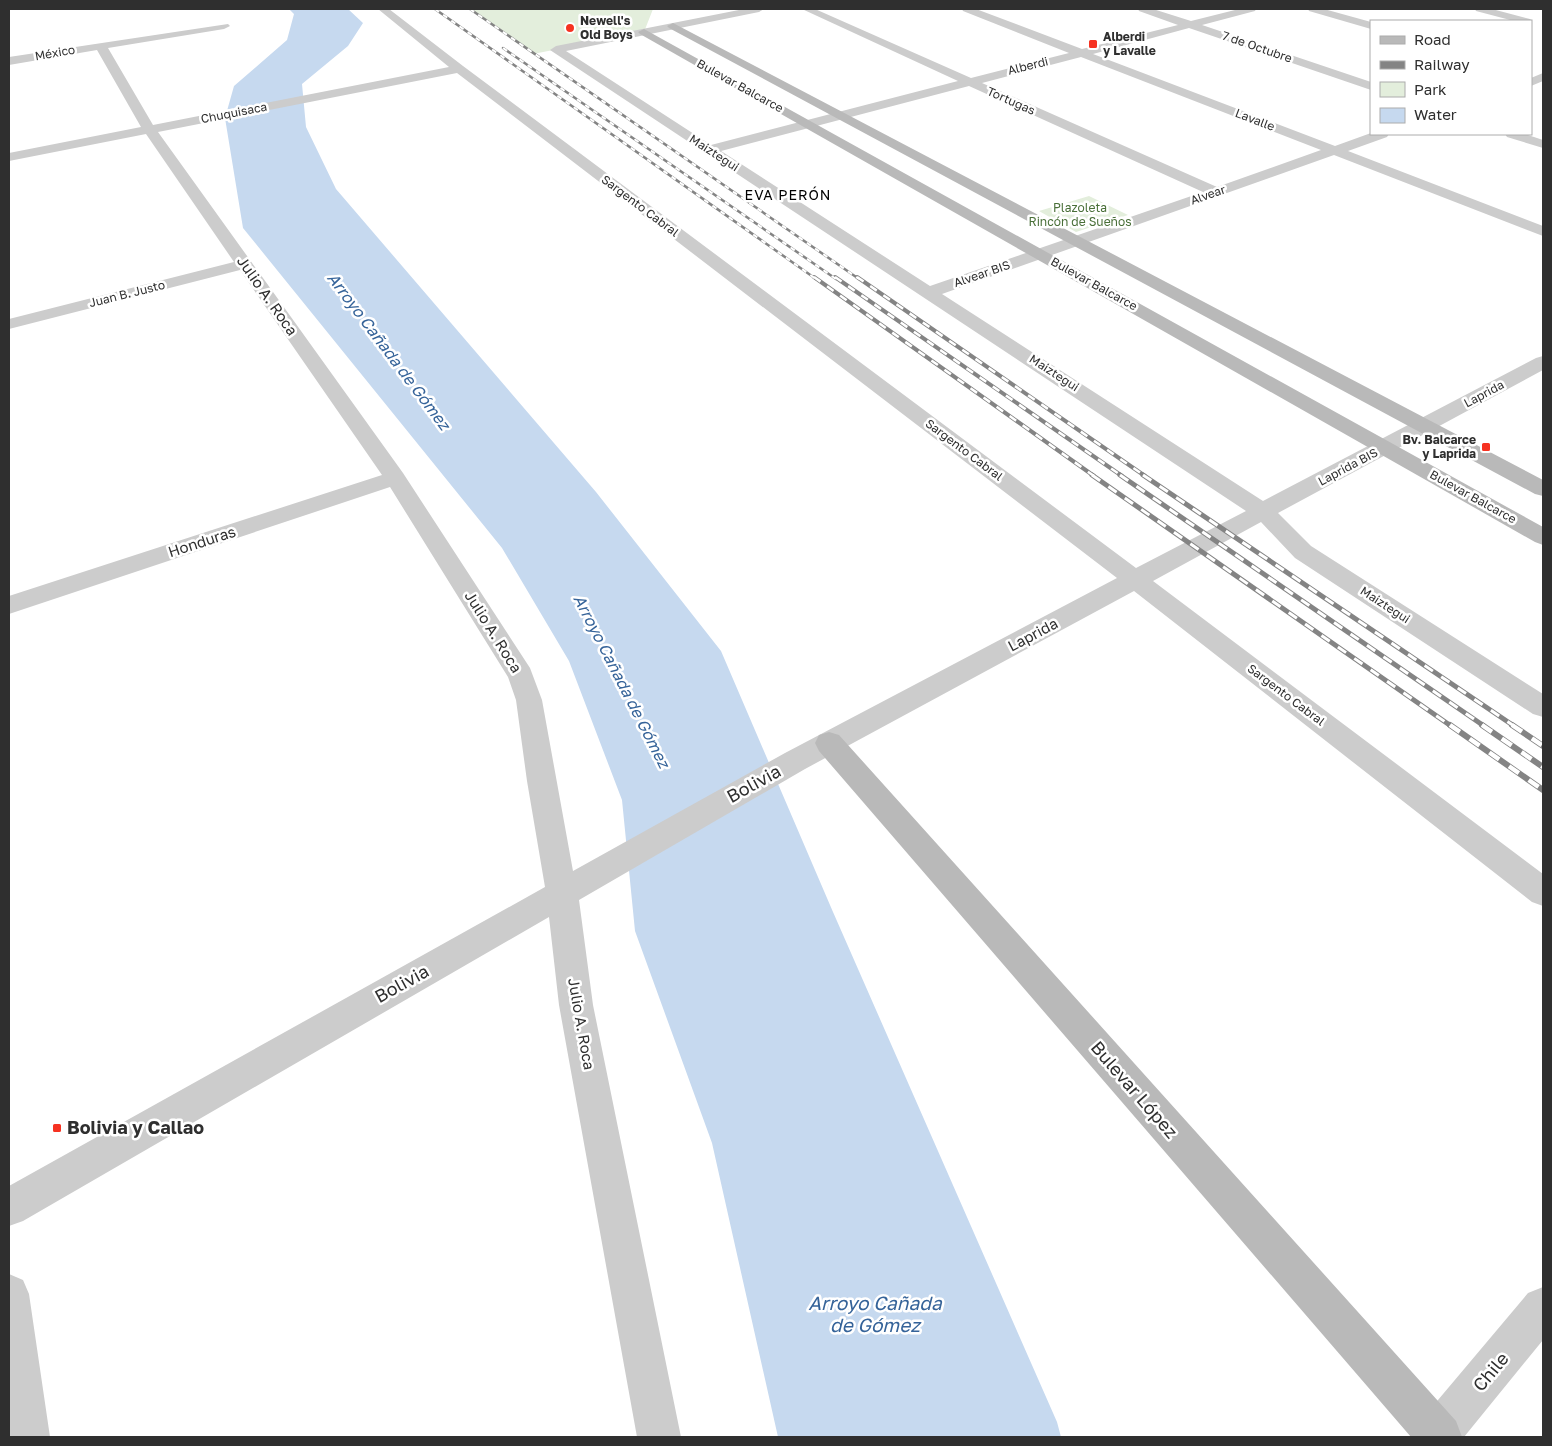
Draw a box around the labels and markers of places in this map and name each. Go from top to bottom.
place label: Newell's Old Boys [580,13,633,42]
marker: Newell's Old Boys [564,22,576,34]
place label: Alberdi y Lavalle [1103,29,1156,58]
marker: Alberdi y Lavalle [1087,38,1099,50]
place label: Bv. Balcarce y Laprida [1403,432,1476,461]
marker: Bv. Balcarce y Laprida [1480,441,1492,453]
place label: Bolivia y Callao [67,1116,204,1138]
marker: Bolivia y Callao [51,1122,63,1134]

